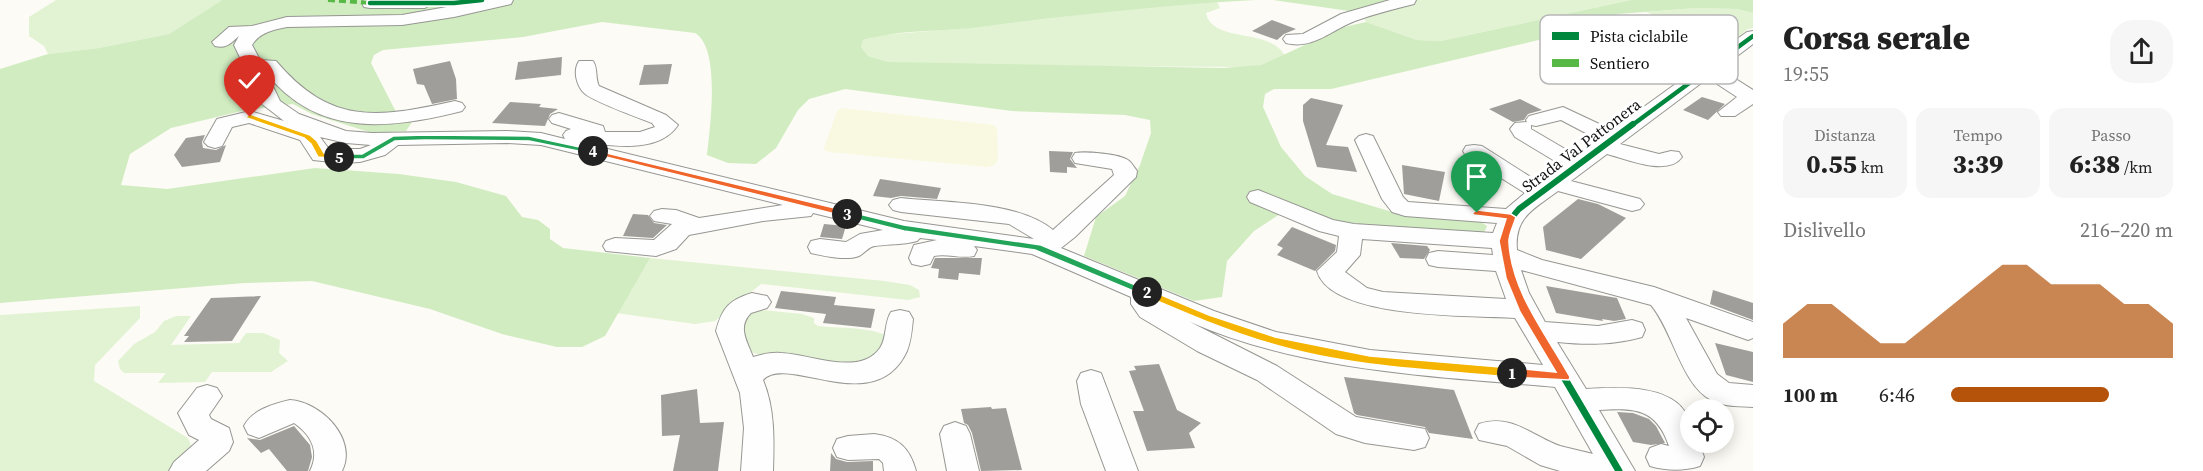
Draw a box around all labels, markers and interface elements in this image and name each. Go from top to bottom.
legend [1540,15,1738,84]
text: Corsa serale [1783,15,1970,60]
button: share [2110,20,2173,83]
text: Pista ciclabile [1590,25,1688,47]
text: Sentiero [1590,52,1650,74]
pin [224,55,275,117]
text: 19:55 [1783,60,1829,88]
icon: check [233,64,266,97]
street label: Strada Val Pattonera [1517,92,1646,197]
text: Distanza [1814,124,1876,146]
text: Tempo [1954,124,2003,146]
text: Passo [2091,124,2131,146]
pin: 4 [578,136,608,166]
text: 4 [589,140,597,162]
pin: 5 [324,142,354,172]
text: 5 [335,146,343,168]
text: 0.55 [1806,146,1857,182]
text: 3:39 [1953,146,2003,182]
text: 6:38 [2070,146,2120,182]
pin [1451,151,1502,213]
text: km [1857,156,1884,178]
text: /km [2120,156,2152,178]
icon: arrive [1460,160,1493,193]
pin: 3 [832,199,862,229]
text: 3 [843,203,851,225]
text: Dislivello [1783,216,1866,244]
text: 216–220 m [2080,216,2173,244]
pin: 2 [1132,277,1162,307]
text: 2 [1143,281,1151,303]
pin: 1 [1497,358,1527,388]
text: 1 [1508,362,1516,384]
text: 100 m [1783,381,1838,409]
text: 6:46 [1879,381,1915,409]
map controls [1680,399,1734,453]
button: locate [1680,399,1734,453]

